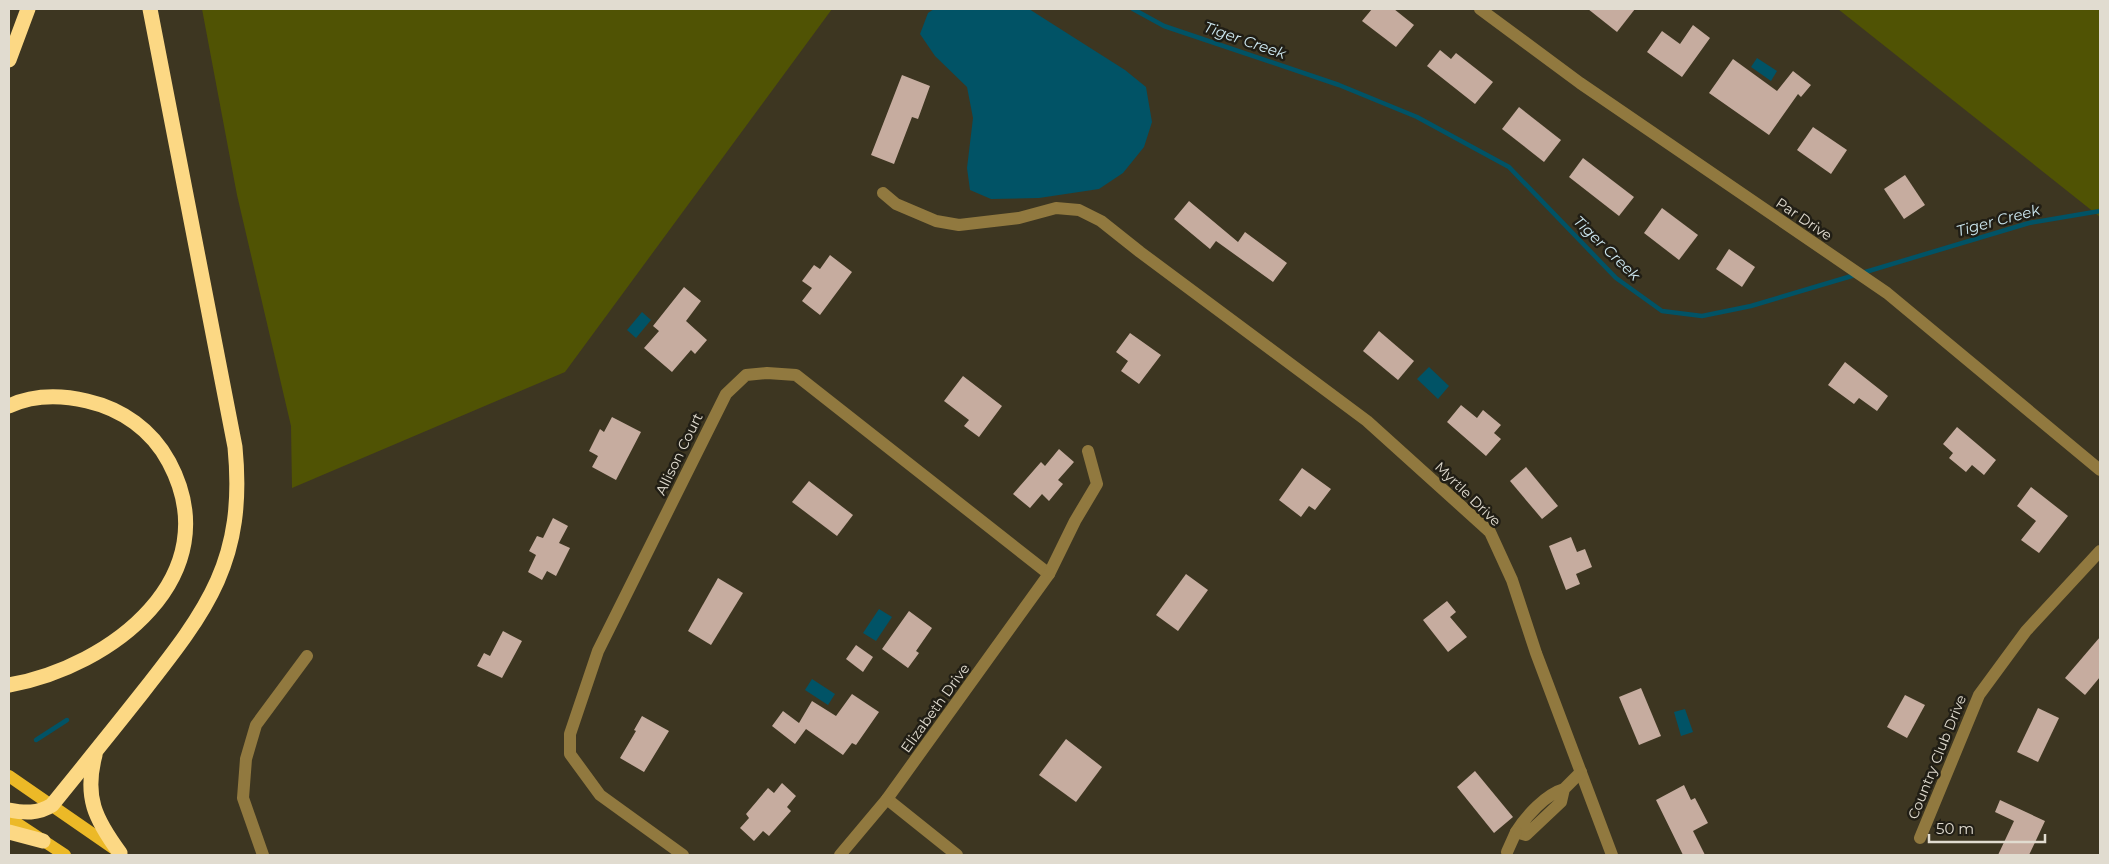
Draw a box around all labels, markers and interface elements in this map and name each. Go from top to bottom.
water label: Tiger Creek [1201,17,1290,63]
street label: Par Drive [1772,194,1836,244]
water label: Tiger Creek [1954,199,2043,240]
water label: Tiger Creek [1570,211,1645,285]
street label: Allison Court [651,410,707,498]
street label: Myrtle Drive [1431,458,1505,530]
street label: Elizabeth Drive [897,660,973,756]
street label: Country Club Drive [1904,692,1970,822]
scale bar [1929,812,2045,844]
text: 50 m [1936,819,1974,838]

